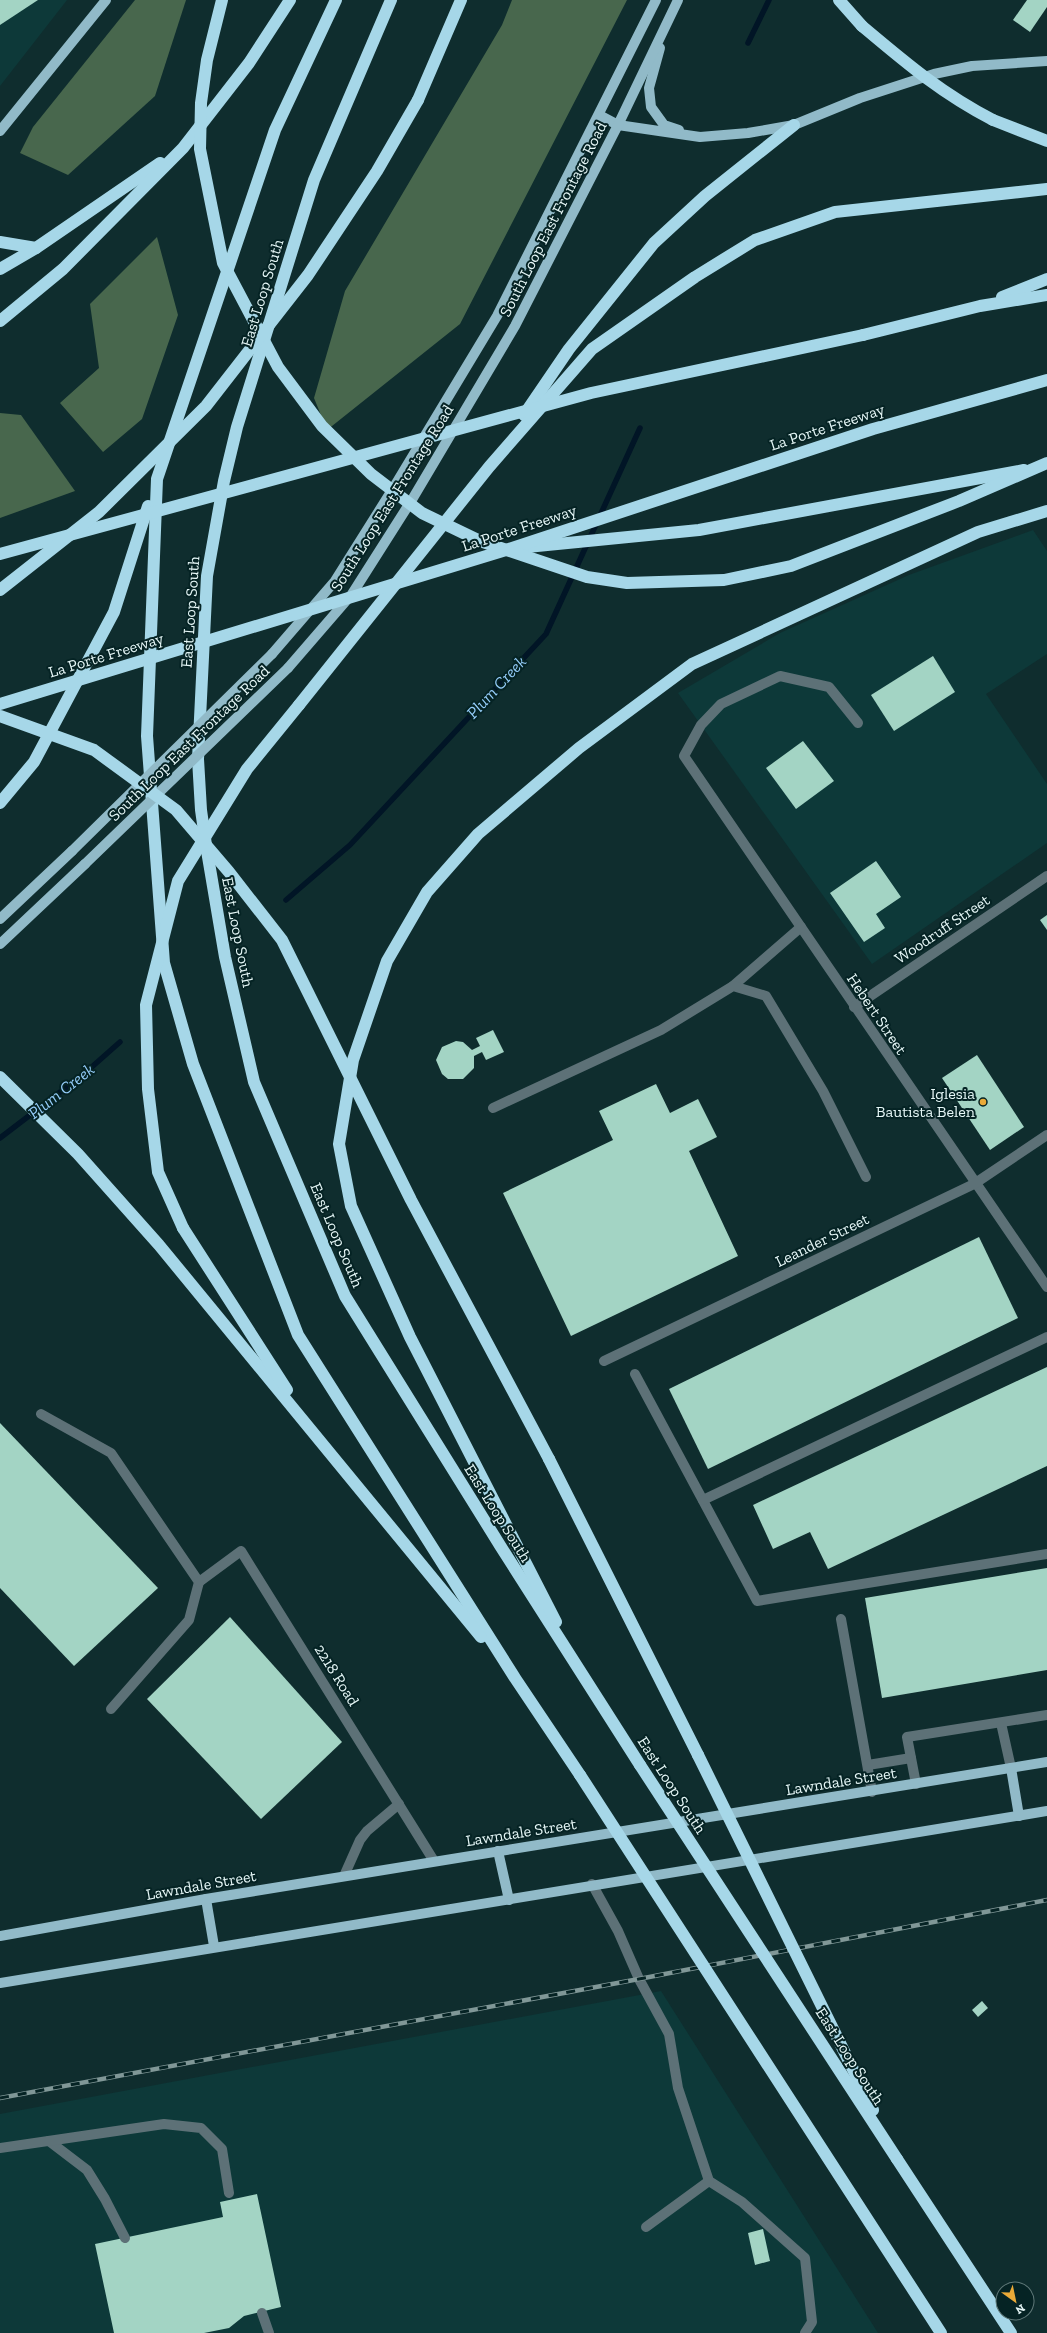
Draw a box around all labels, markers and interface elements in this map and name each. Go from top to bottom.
street label: South Loop East Frontage Road [495,118,611,320]
street label: East Loop South [237,237,287,349]
street label: La Porte Freeway [767,399,887,454]
street label: South Loop East Frontage Road [327,401,457,595]
street label: La Porte Freeway [459,500,579,555]
street label: East Loop South [177,555,203,668]
street label: La Porte Freeway [46,628,167,682]
water label: Plum Creek [462,651,530,722]
street label: South Loop East Frontage Road [105,661,274,825]
street label: East Loop South [218,875,258,989]
street label: Woodruff Street [891,890,993,968]
street label: Hebert Street [843,970,911,1058]
water label: Plum Creek [24,1059,98,1123]
place label: Iglesia Bautista Belen [876,1084,976,1121]
marker: Iglesia Bautista Belen [978,1097,988,1107]
street label: East Loop South [306,1180,368,1290]
street label: Leander Street [772,1209,872,1271]
street label: East Loop South [460,1461,536,1566]
street label: 2218 Road [311,1641,364,1710]
street label: East Loop South [634,1733,710,1837]
street label: Lawndale Street [784,1763,898,1799]
street label: Lawndale Street [464,1814,578,1850]
street label: Lawndale Street [144,1866,258,1904]
street label: East Loop South [812,2004,888,2108]
north arrow [995,2281,1035,2321]
text: N [1013,2301,1027,2317]

